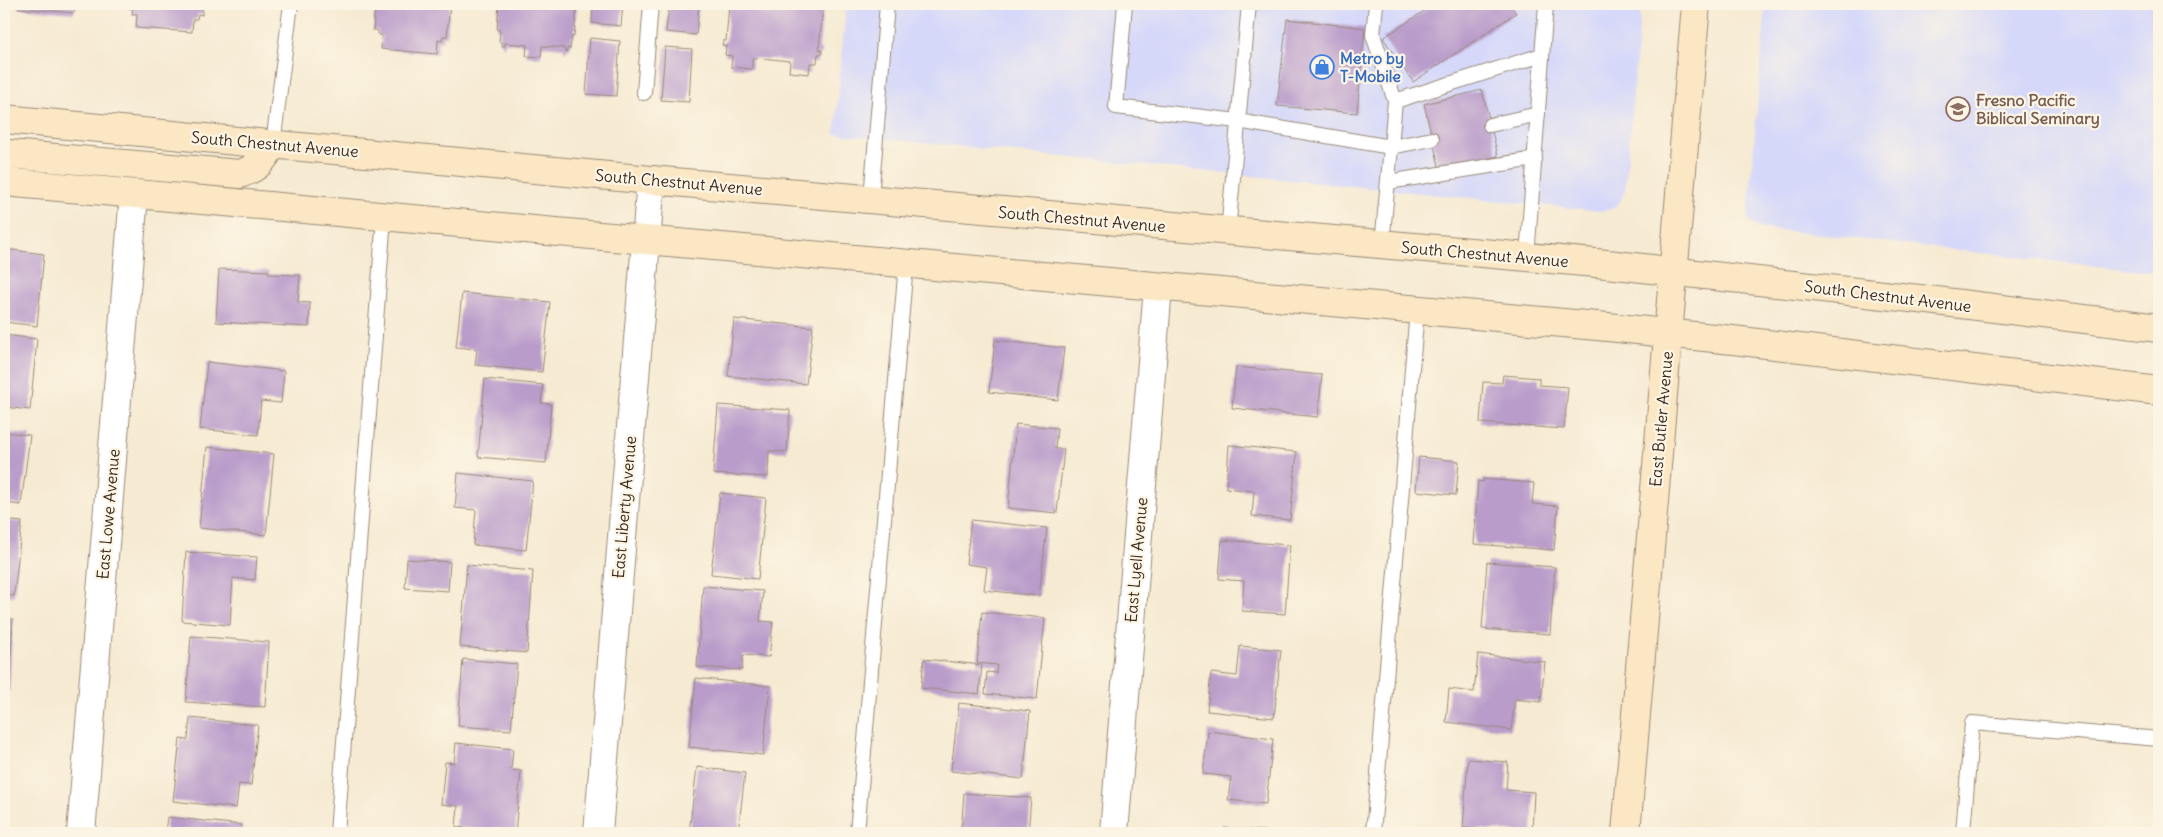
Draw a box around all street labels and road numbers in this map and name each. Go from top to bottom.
street label: South Chestnut Avenue [190,127,360,161]
street label: South Chestnut Avenue [594,165,764,199]
street label: South Chestnut Avenue [997,202,1167,236]
street label: South Chestnut Avenue [1400,237,1570,271]
street label: South Chestnut Avenue [1803,276,1973,316]
street label: East Butler Avenue [1645,350,1677,488]
street label: East Liberty Avenue [608,435,640,579]
street label: East Lowe Avenue [92,448,124,580]
street label: East Lyell Avenue [1121,497,1151,623]

